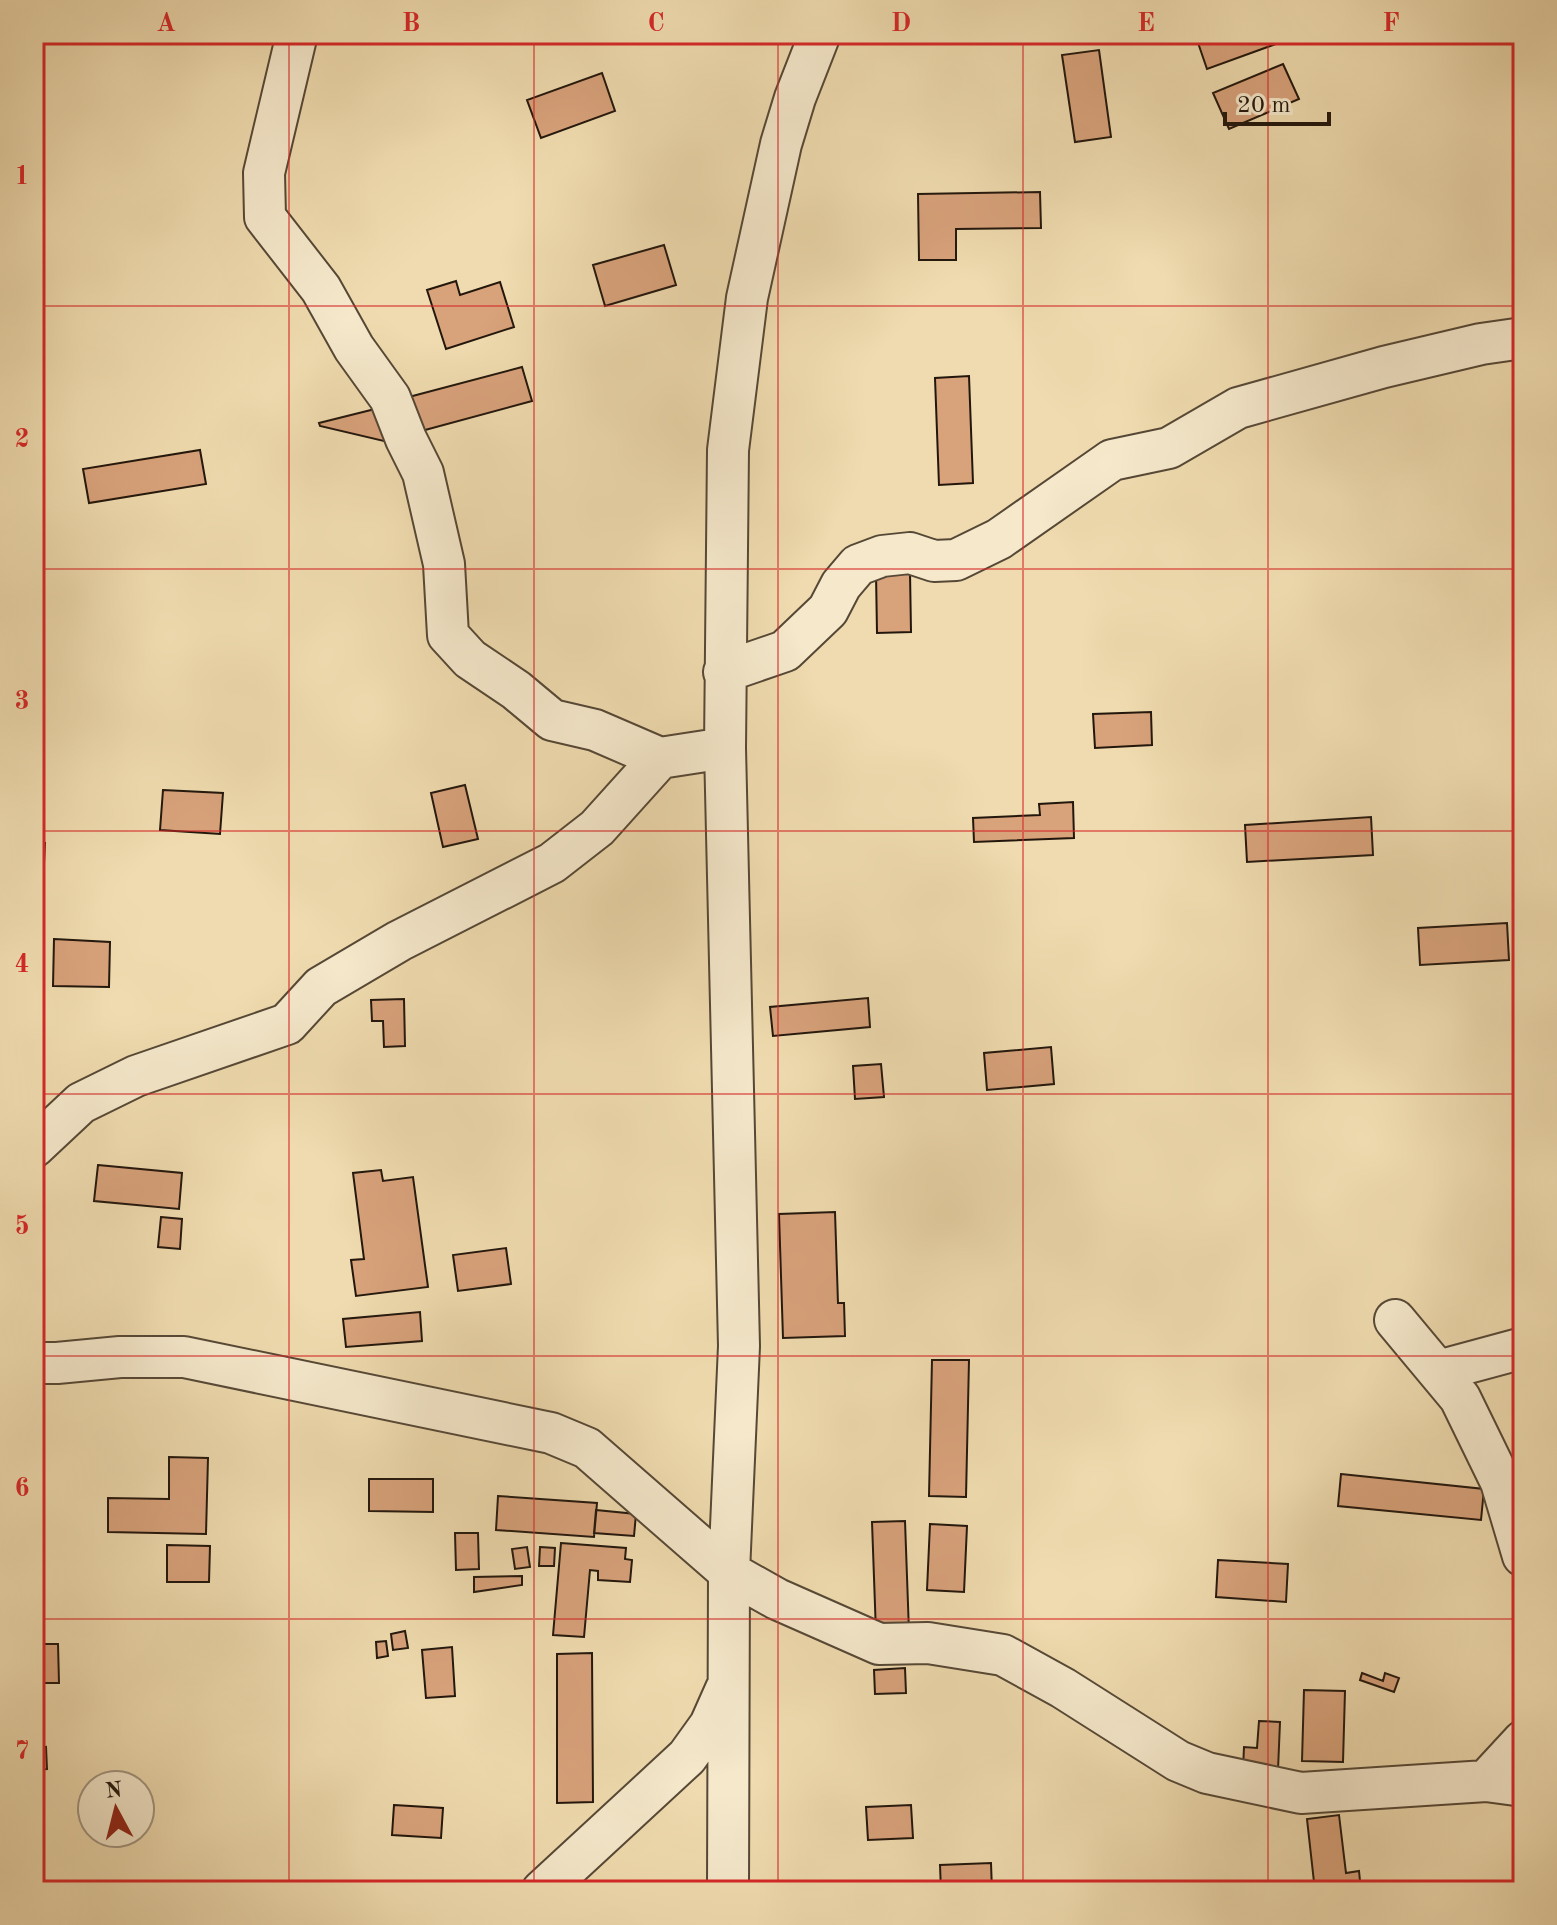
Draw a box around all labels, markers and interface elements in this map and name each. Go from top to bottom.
text: A [156,11,176,37]
text: B [402,11,420,37]
text: C [647,11,665,37]
text: D [891,11,911,37]
text: E [1137,11,1155,37]
text: F [1382,11,1400,37]
scale bar [1225,76,1329,126]
text: 20 m [1237,94,1291,118]
text: 1 [14,164,30,190]
text: 2 [14,427,30,453]
text: 3 [14,689,30,715]
text: 4 [14,952,30,978]
text: 5 [14,1214,30,1240]
text: 6 [14,1476,30,1502]
text: 7 [14,1739,30,1765]
north arrow [76,1769,156,1849]
text: N [104,1779,124,1803]

